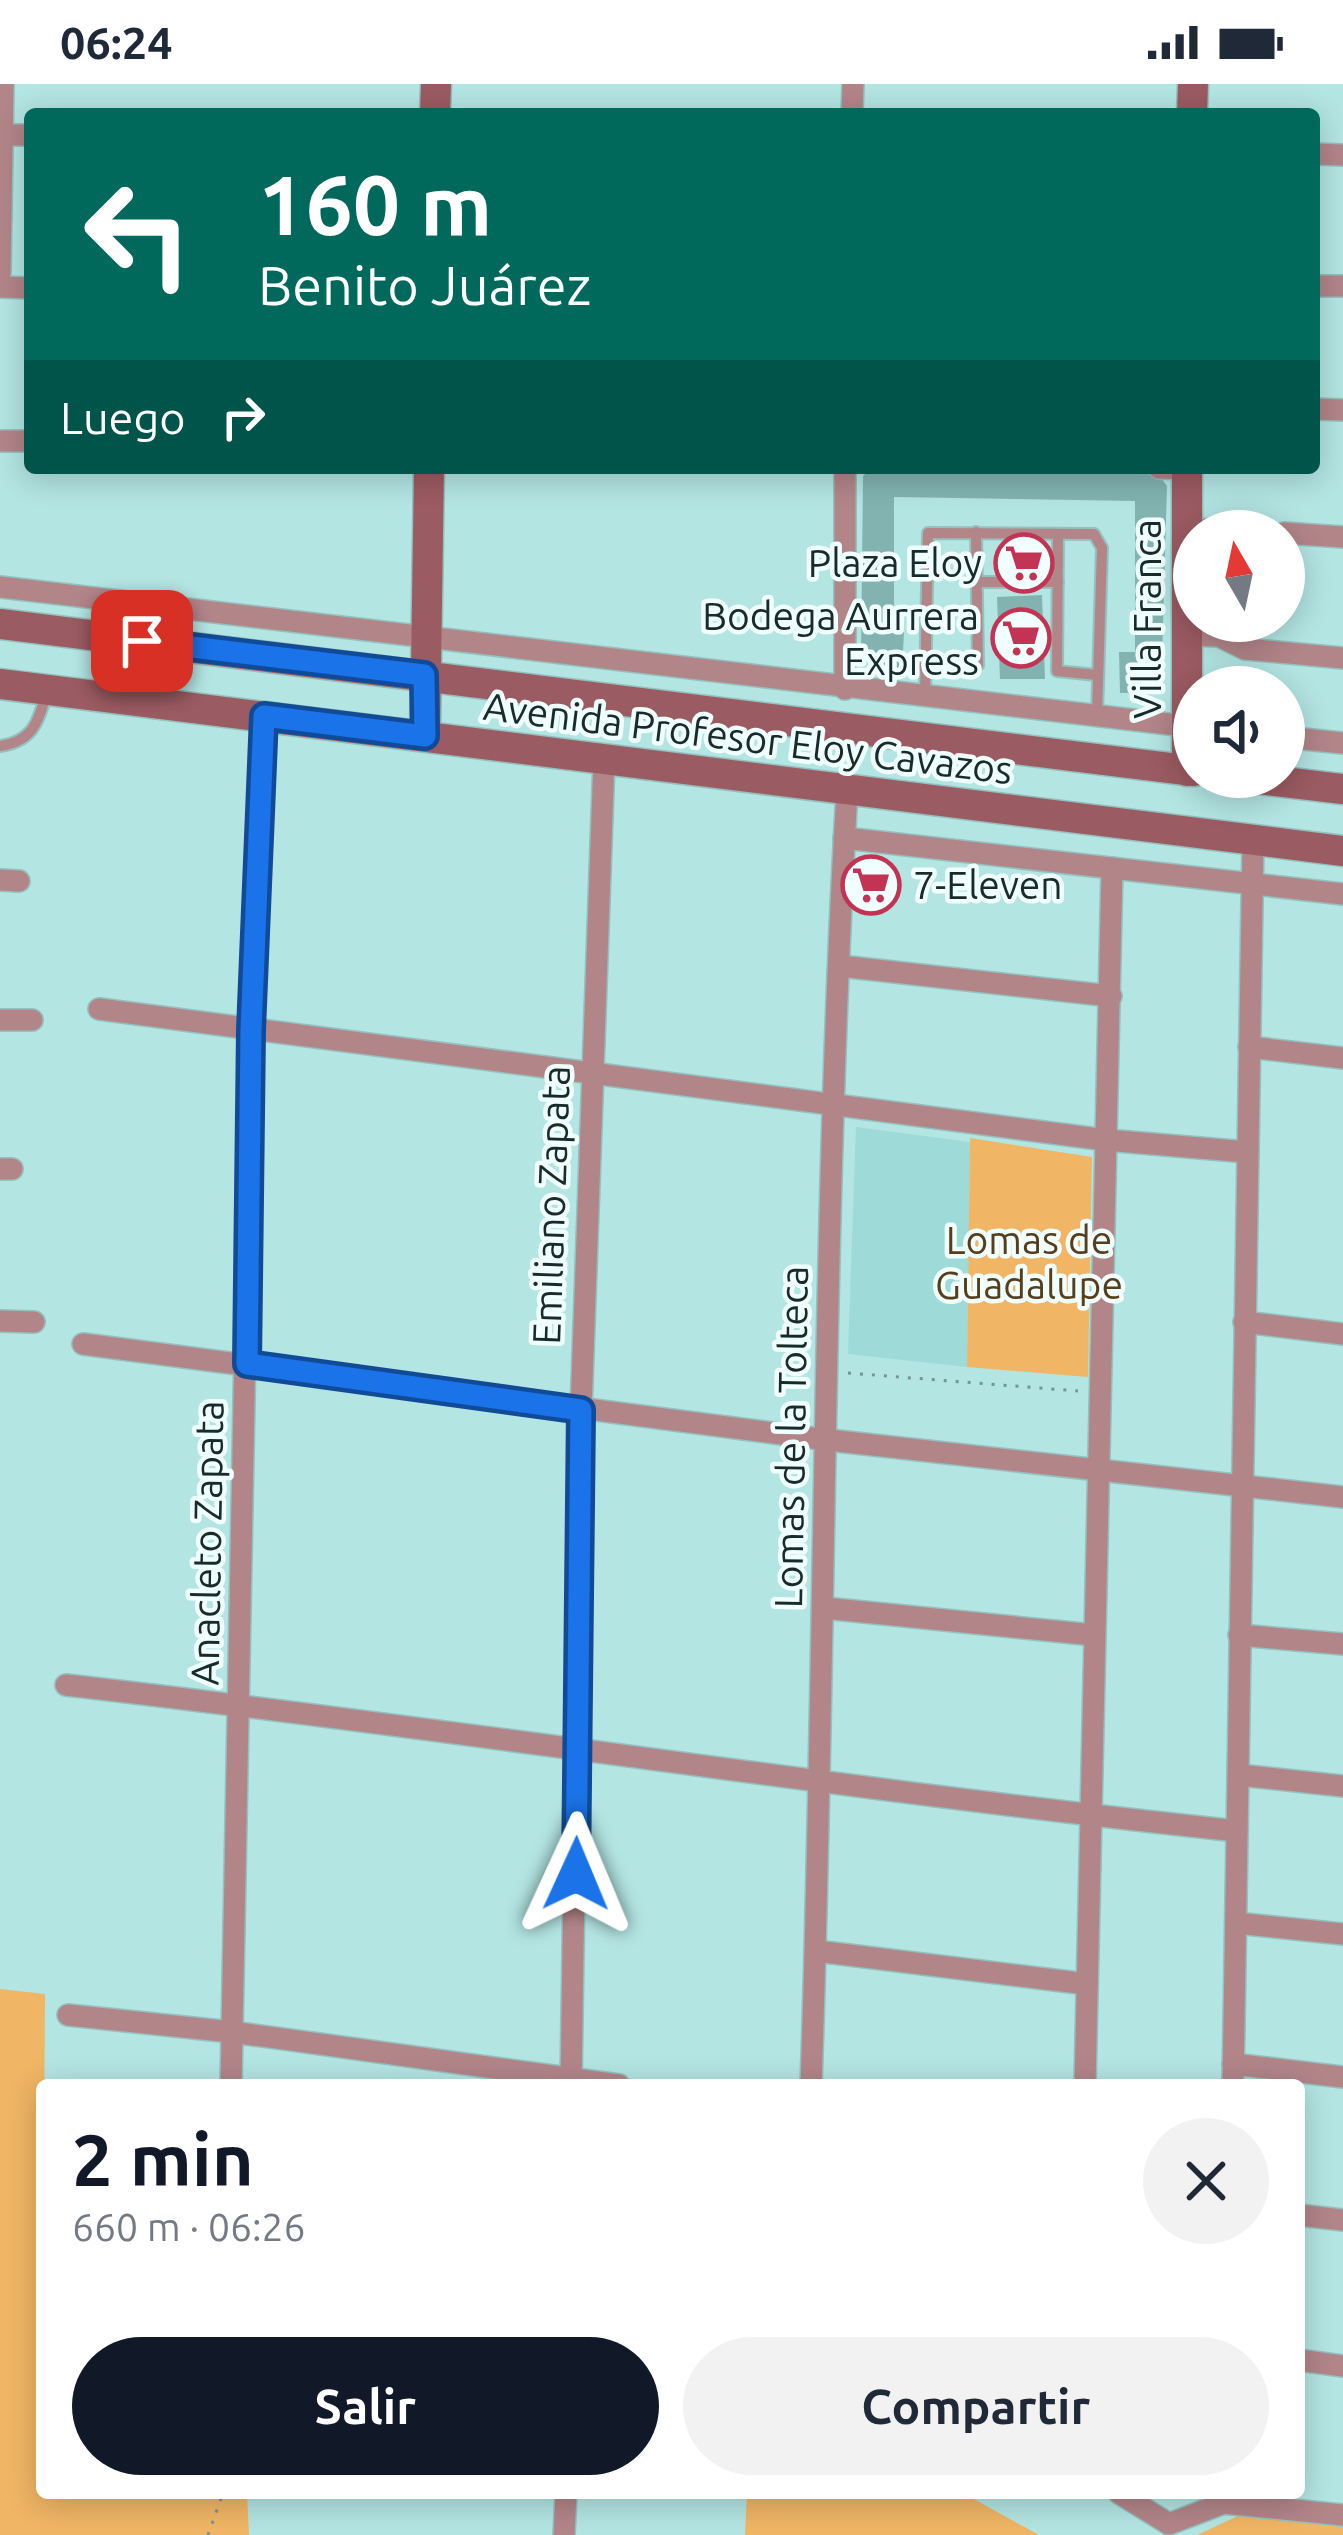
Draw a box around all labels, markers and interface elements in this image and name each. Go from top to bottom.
text: 06:24 [60,17,173,68]
icon: left [60,156,216,312]
text: 160 m [258,157,492,251]
text: Benito Juárez [258,255,591,315]
icon: right [210,384,276,450]
text: Luego [60,392,186,443]
north arrow [1173,510,1305,642]
map controls [1173,510,1305,798]
street label: Villa Franca [1125,519,1168,719]
supermarket icon: Plaza Eloy [993,532,1055,594]
place label: Plaza Eloy [808,541,982,584]
pin [91,590,193,692]
place label: Bodega Aurrera Express [702,594,979,682]
supermarket icon: Bodega Aurrera Express [990,607,1052,669]
icon: arrive [109,608,175,674]
button: sound [1173,666,1305,798]
street label: Avenida Profesor Eloy Cavazos [481,684,1015,791]
supermarket icon: 7-Eleven [840,854,902,916]
place label: 7-Eleven [913,863,1063,906]
street label: Emiliano Zapata [524,1065,577,1345]
park label: Lomas de Guadalupe [935,1218,1123,1306]
street label: Lomas de la Tolteca [766,1265,815,1609]
street label: Anacleto Zapata [183,1400,230,1686]
position arrow [513,1811,639,1937]
button: close [1143,2118,1269,2244]
text: 2 min [72,2119,254,2200]
text: 660 m · 06:26 [72,2205,306,2248]
button: Salir [72,2337,659,2475]
button: Compartir [683,2337,1269,2475]

